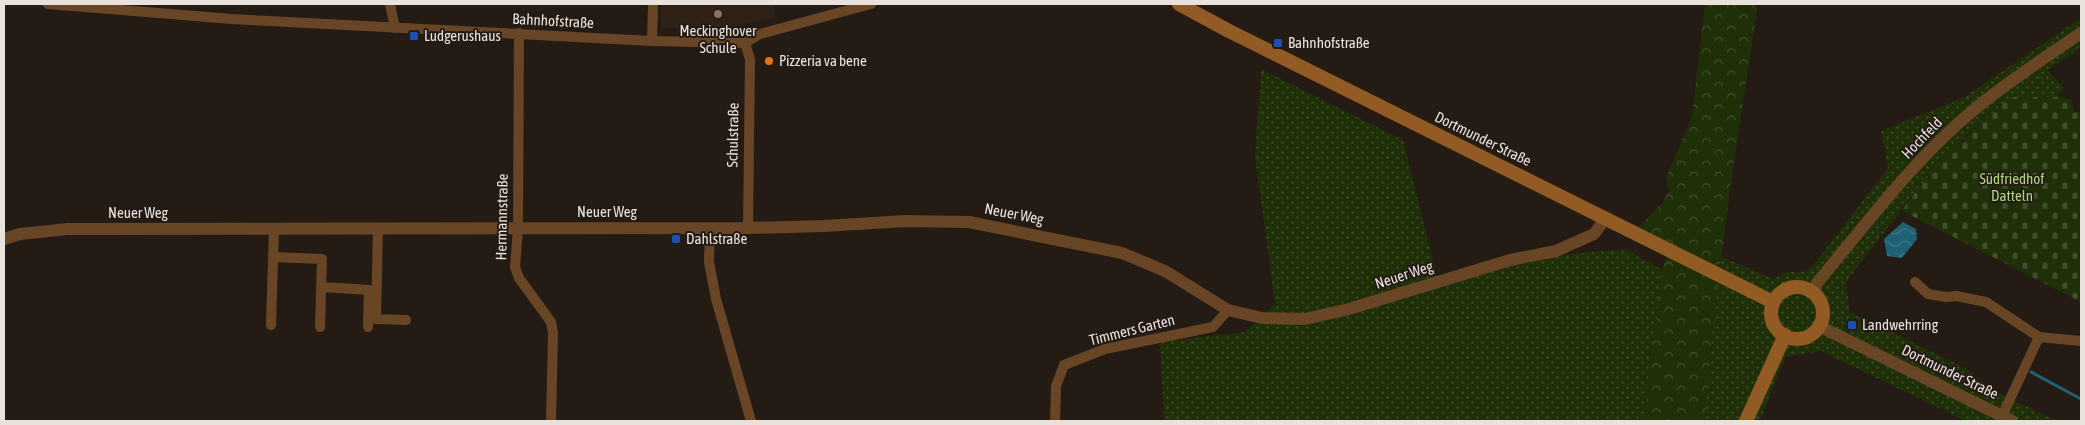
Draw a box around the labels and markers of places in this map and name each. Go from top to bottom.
marker: Meckinghover Schule [712,8,724,20]
place label: Meckinghover Schule [679,22,757,56]
place label: Ludgerushaus [424,27,501,44]
marker: Ludgerushaus [408,30,420,42]
place label: Bahnhofstraße [1288,34,1370,51]
marker: Bahnhofstraße [1272,37,1284,49]
place label: Pizzeria va bene [779,52,867,69]
marker: Pizzeria va bene [763,55,775,67]
place label: Dahlstraße [686,230,747,247]
marker: Dahlstraße [670,233,682,245]
place label: Landwehrring [1862,316,1939,333]
marker: Landwehrring [1846,319,1858,331]

